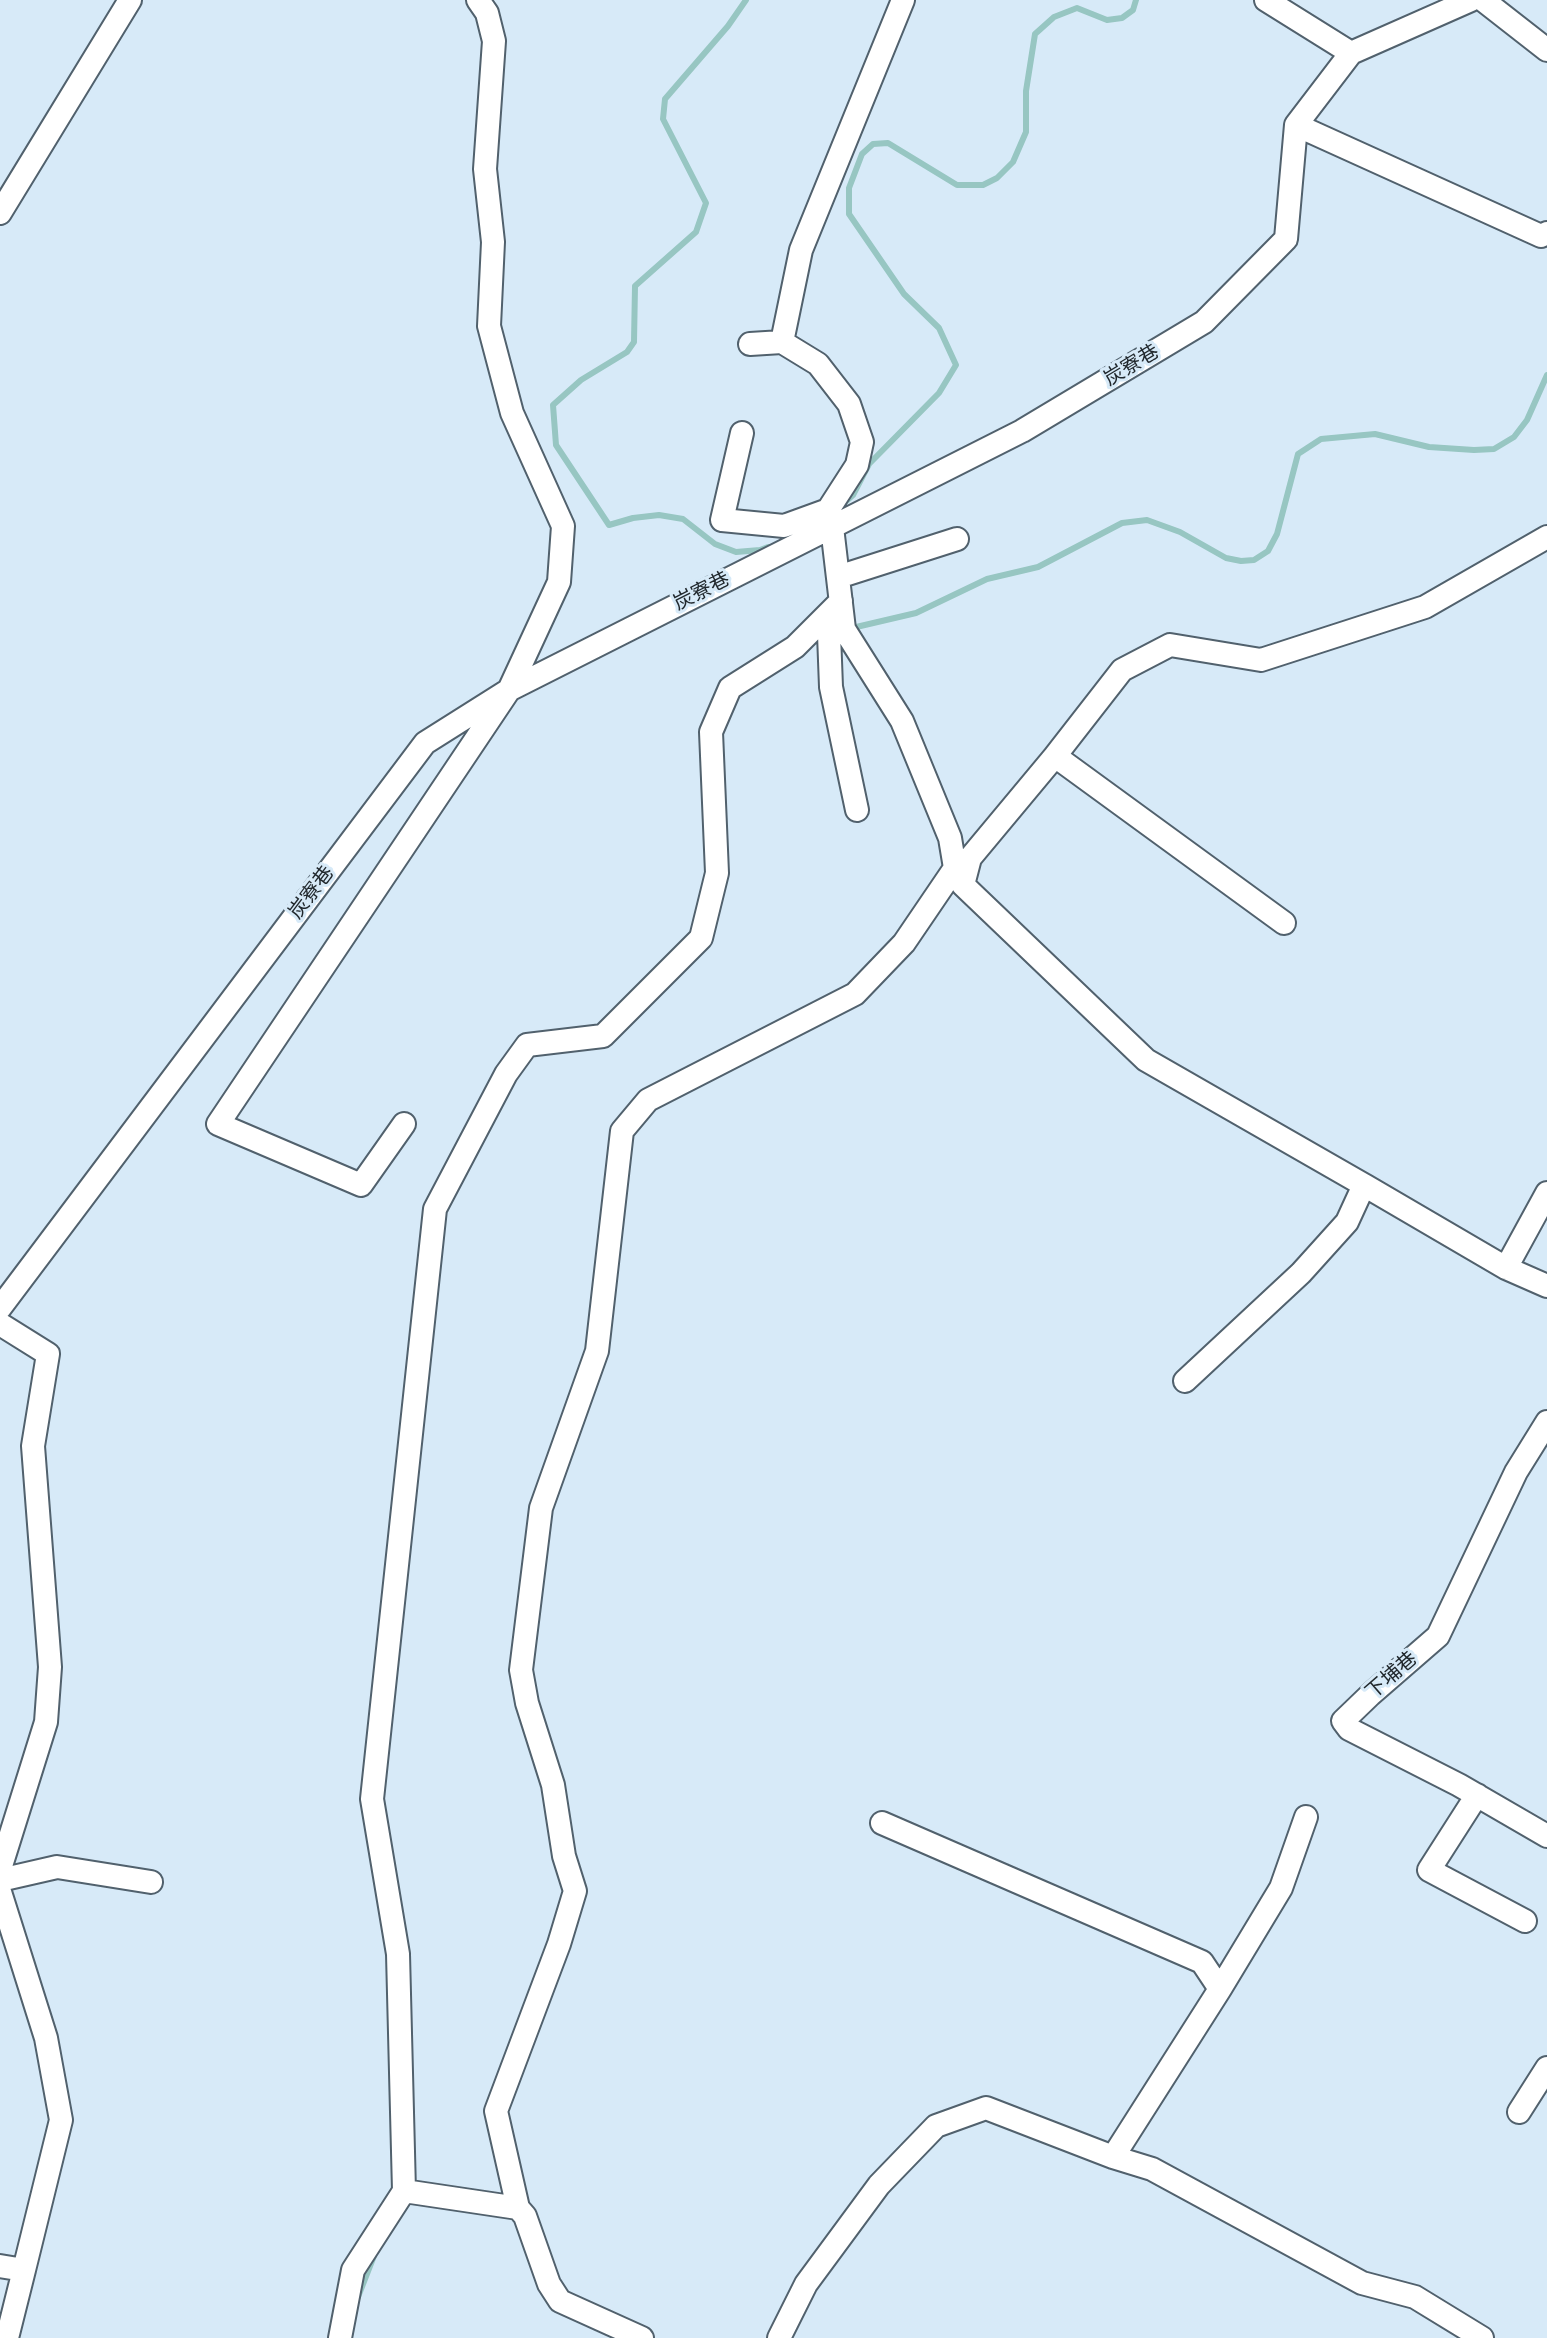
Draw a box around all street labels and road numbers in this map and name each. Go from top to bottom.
street label: 炭寮巷 [1100,340,1164,392]
street label: 炭寮巷 [670,568,734,616]
street label: 炭寮巷 [284,862,340,924]
street label: 下埔巷 [1361,1647,1423,1705]

